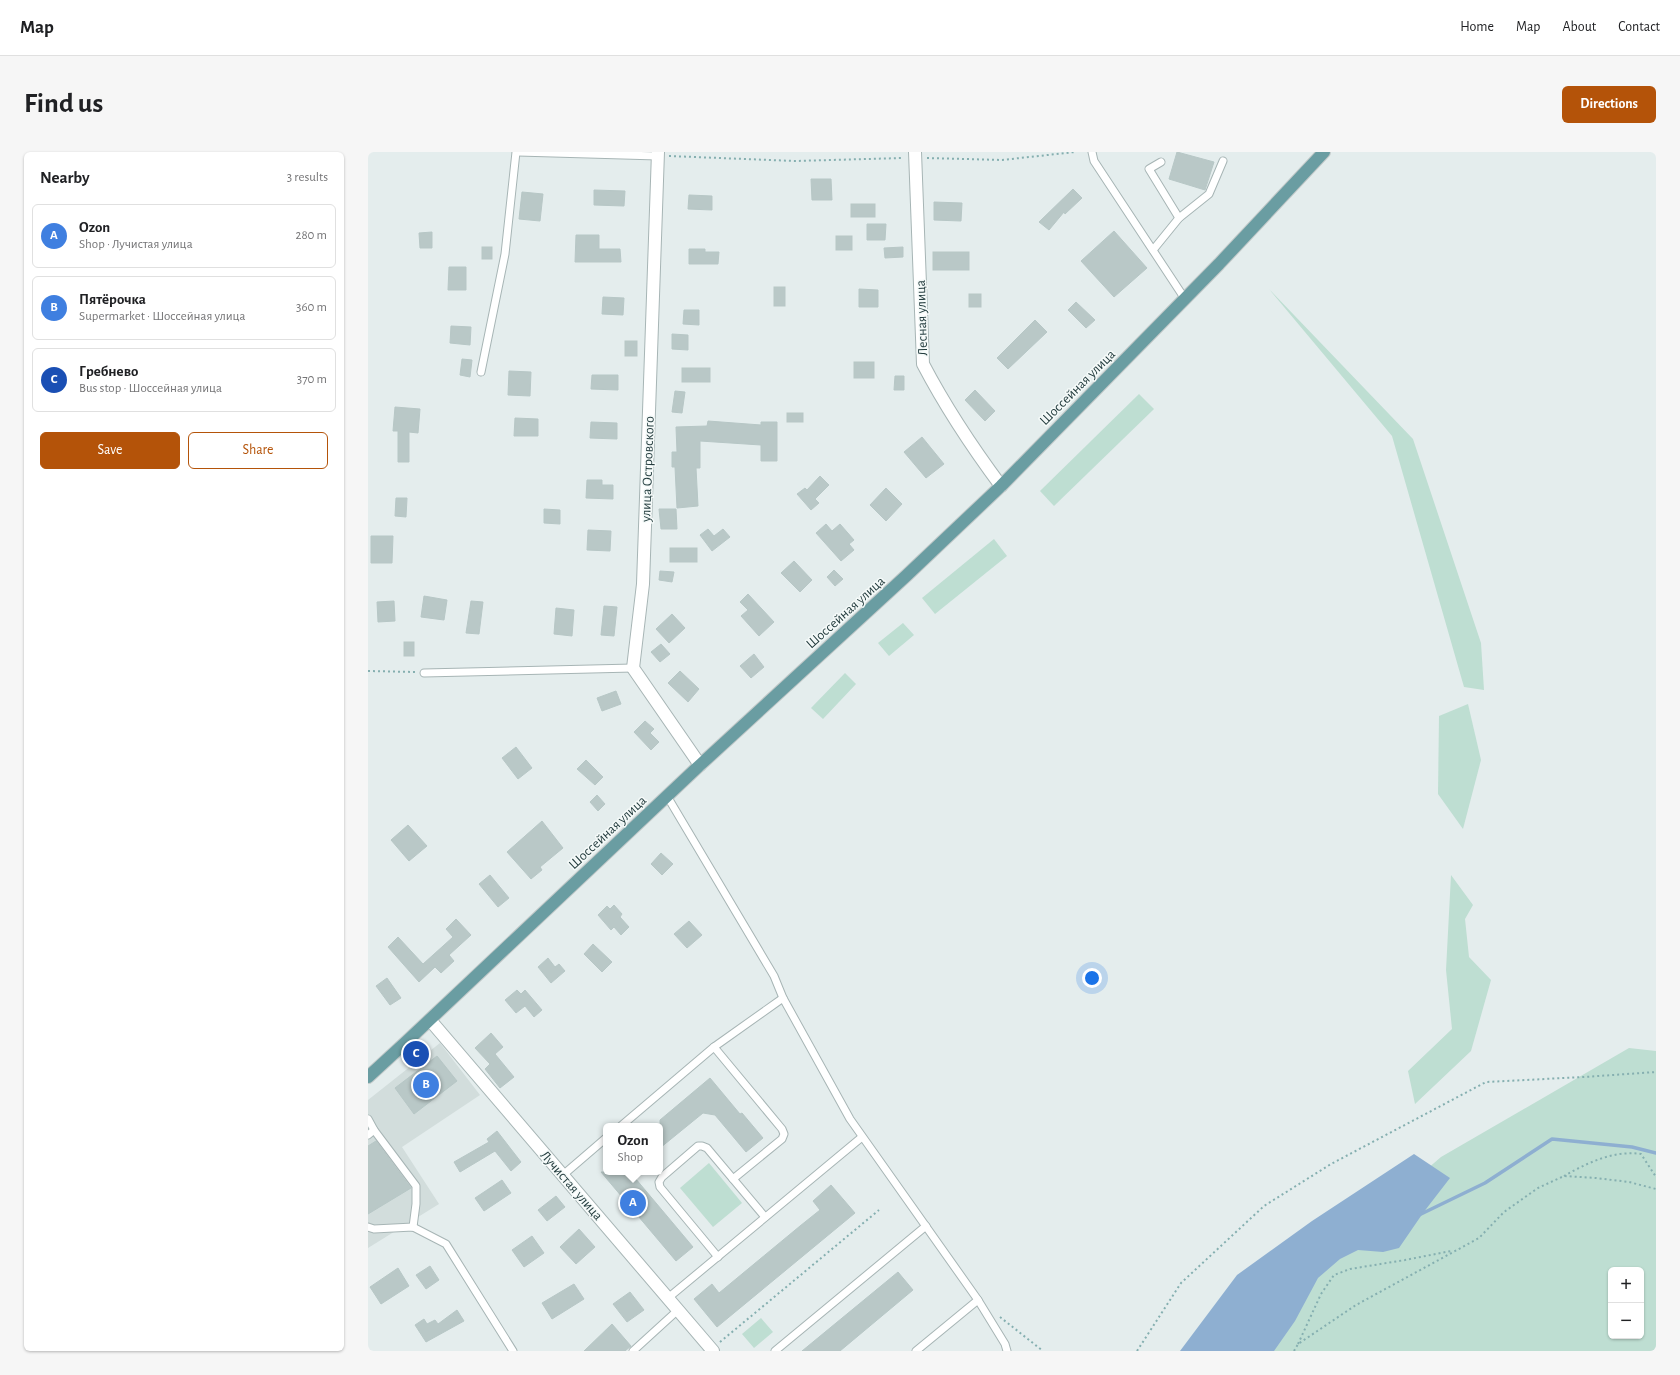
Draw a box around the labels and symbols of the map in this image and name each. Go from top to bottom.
street label: Лесная улица [914,279,930,356]
street label: Шоссейная улица [1037,347,1119,428]
street label: улица Островского [639,416,657,523]
street label: Шоссейная улица [804,574,888,652]
street label: Шоссейная улица [566,793,650,872]
your location [1082,968,1102,988]
pin: C [403,1039,429,1069]
pin: B [413,1070,439,1100]
street label: Лучистая улица [538,1148,605,1223]
pin: A [620,1188,646,1218]

